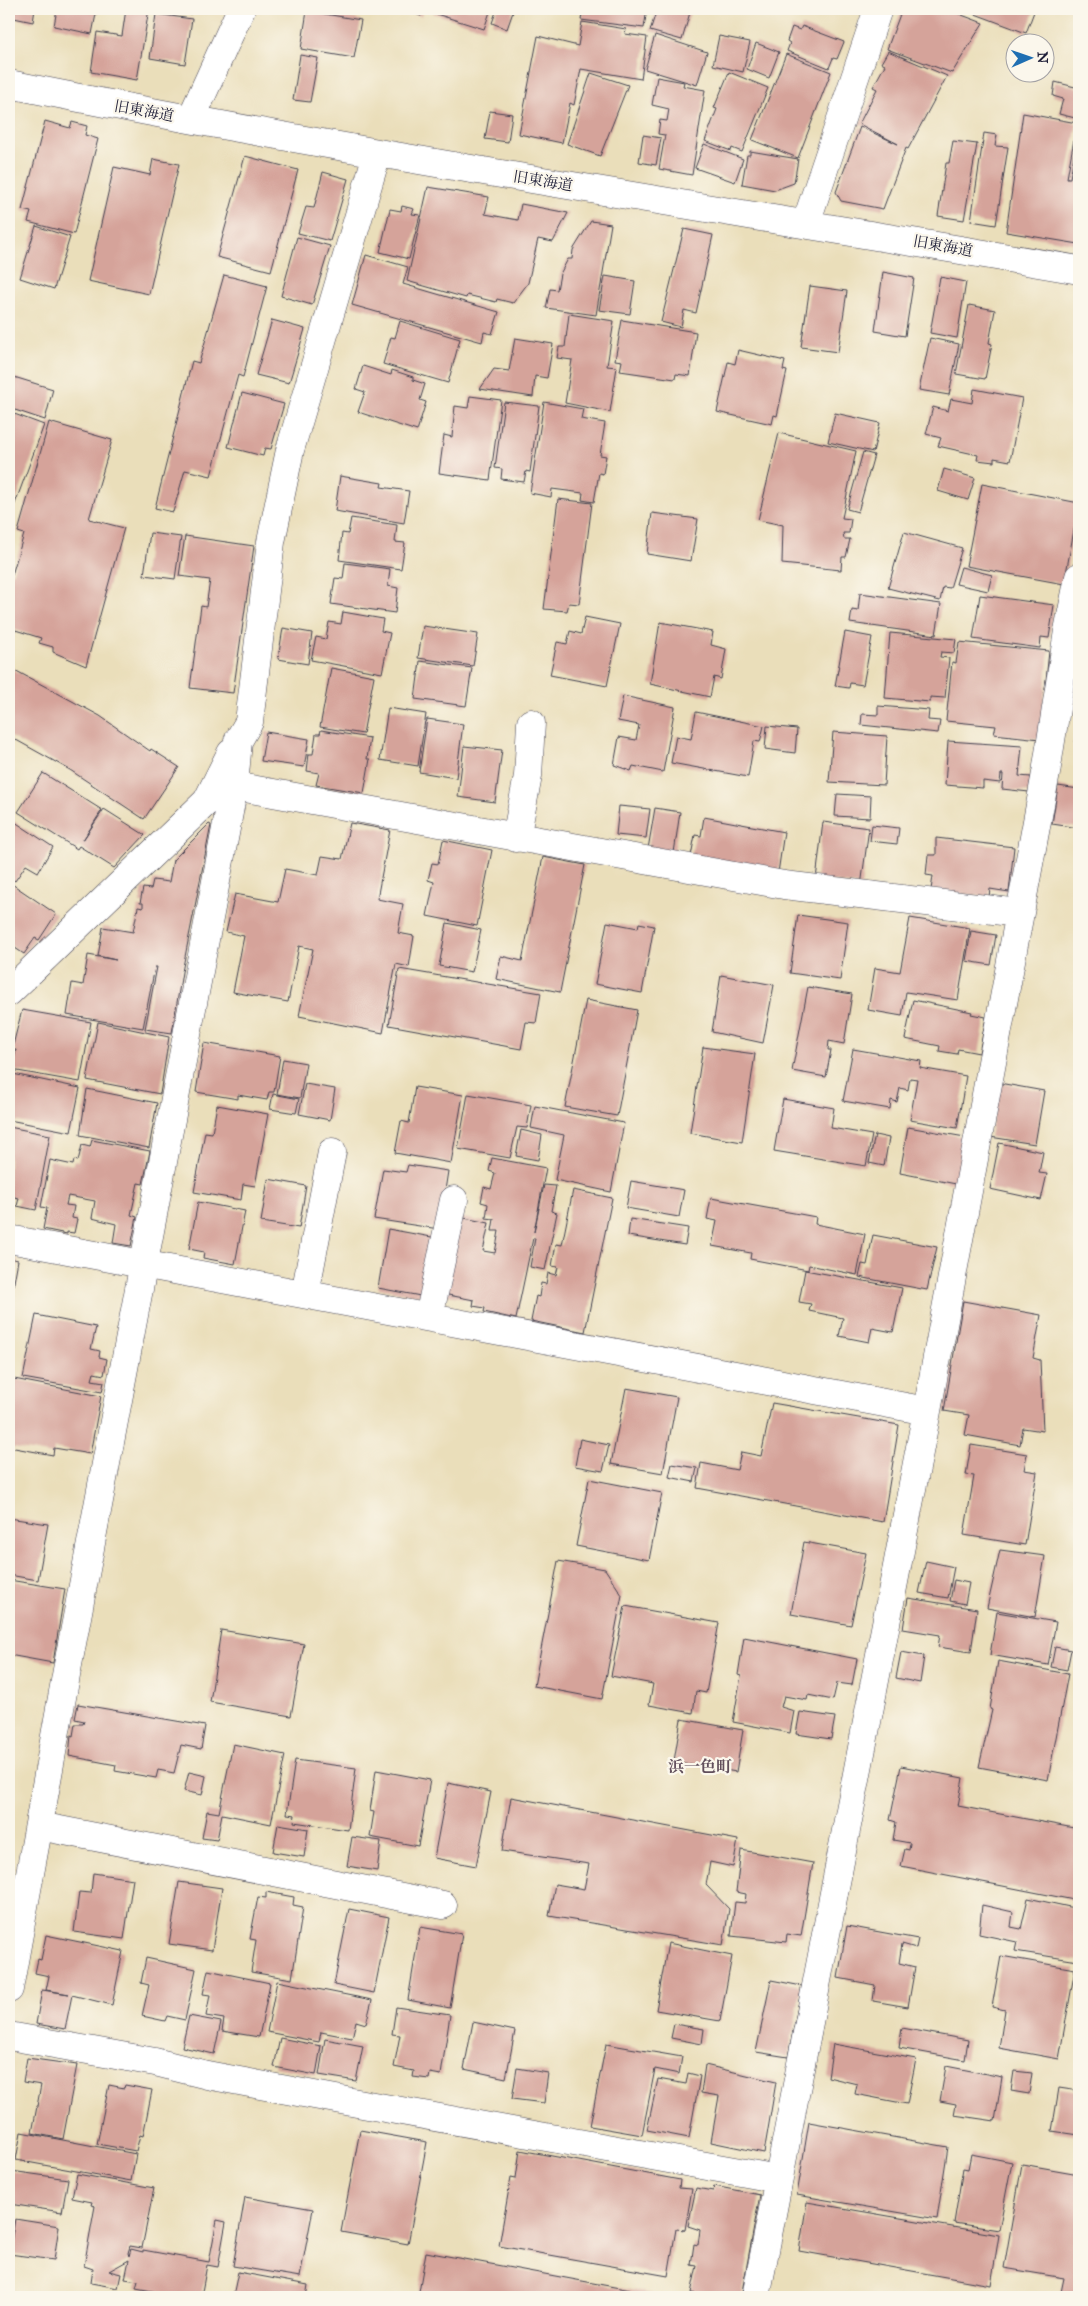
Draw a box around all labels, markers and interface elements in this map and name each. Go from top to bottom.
north arrow [1006,32,1056,82]
text: N [1034,51,1051,64]
street label: 旧東海道 [113,97,175,125]
street label: 旧東海道 [512,167,574,195]
street label: 旧東海道 [912,232,974,260]
district label: 浜一色町 [668,1757,732,1776]

